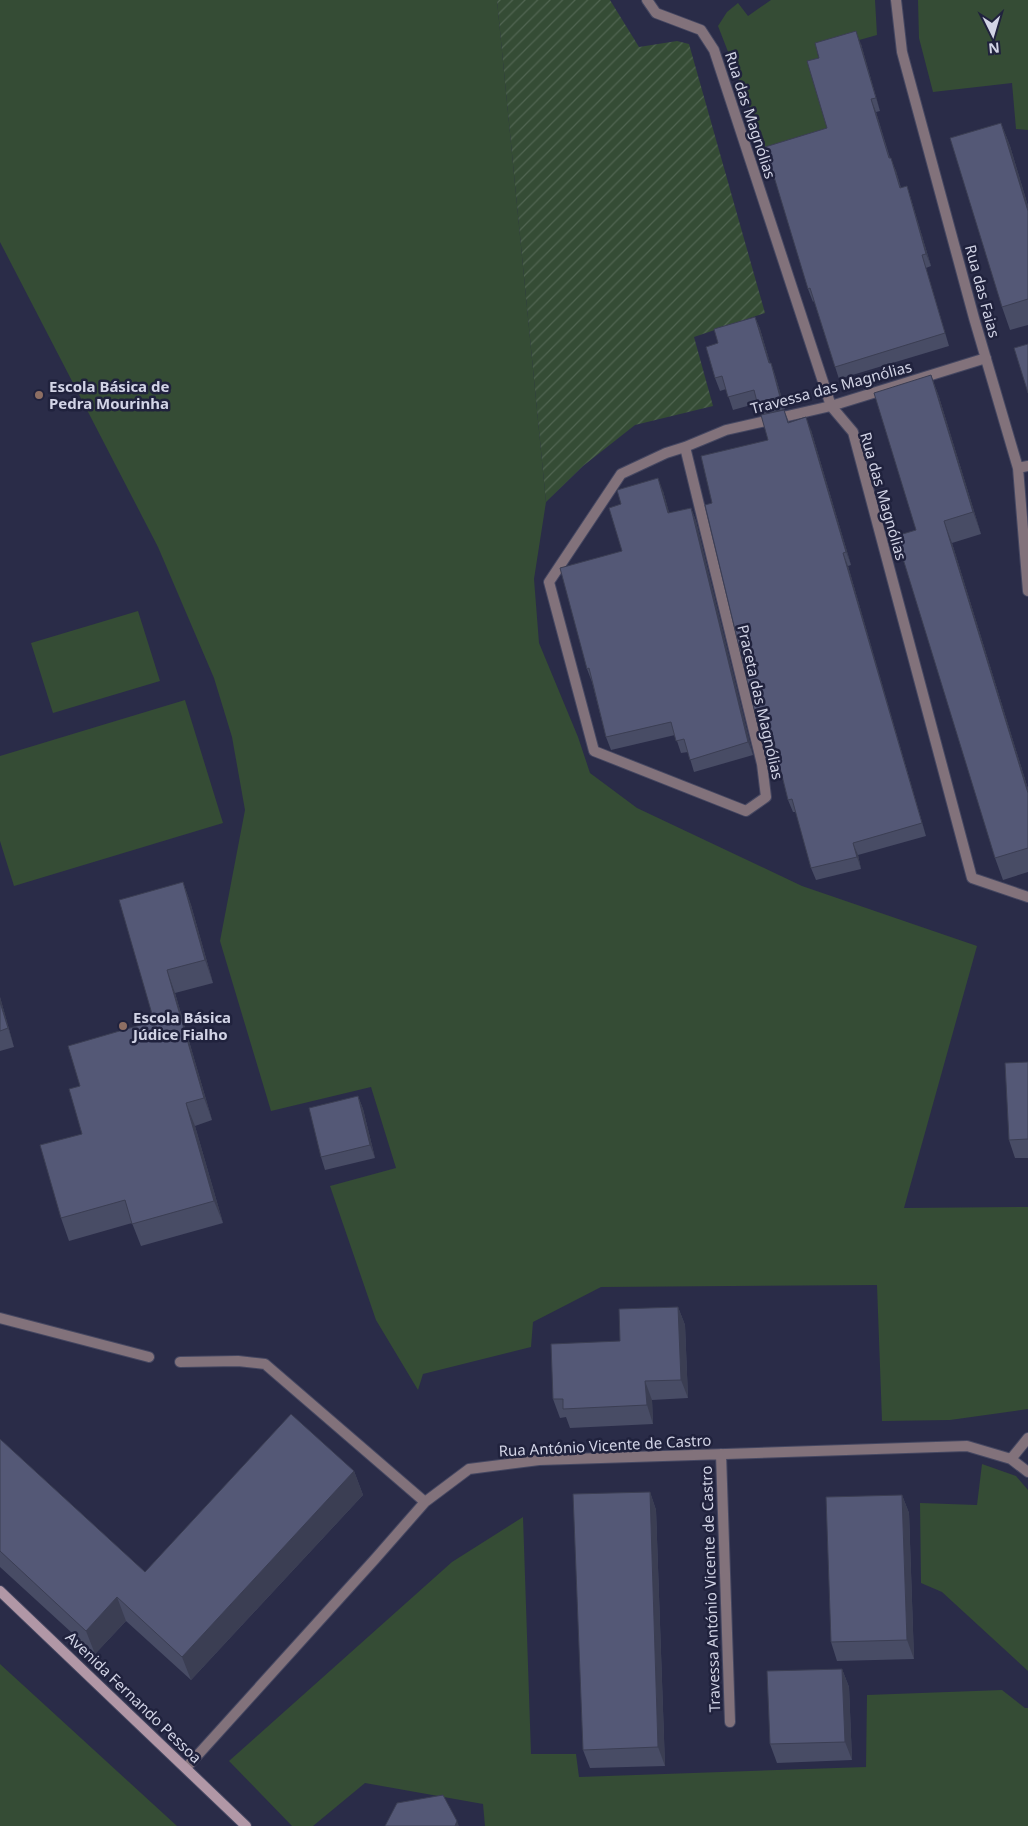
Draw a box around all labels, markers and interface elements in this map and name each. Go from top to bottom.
north arrow [968,10,1018,60]
text: N [988,38,1001,58]
street label: Rua das Magnólias [721,49,781,181]
street label: Rua das Faias [961,242,1005,340]
street label: Travessa das Magnólias [748,356,914,418]
place label: Escola Básica de Pedra Mourinha [49,376,169,413]
marker: Escola Básica de Pedra Mourinha [33,389,45,401]
street label: Rua das Magnólias [856,430,912,562]
street label: Praceta das Magnólias [733,623,789,781]
place label: Escola Básica Júdice Fialho [131,1007,231,1044]
marker: Escola Básica Júdice Fialho [117,1020,129,1032]
street label: Rua António Vicente de Castro [498,1429,712,1461]
street label: Travessa António Vicente de Castro [696,1465,724,1713]
street label: Avenida Fernando Pessoa [62,1627,206,1767]

